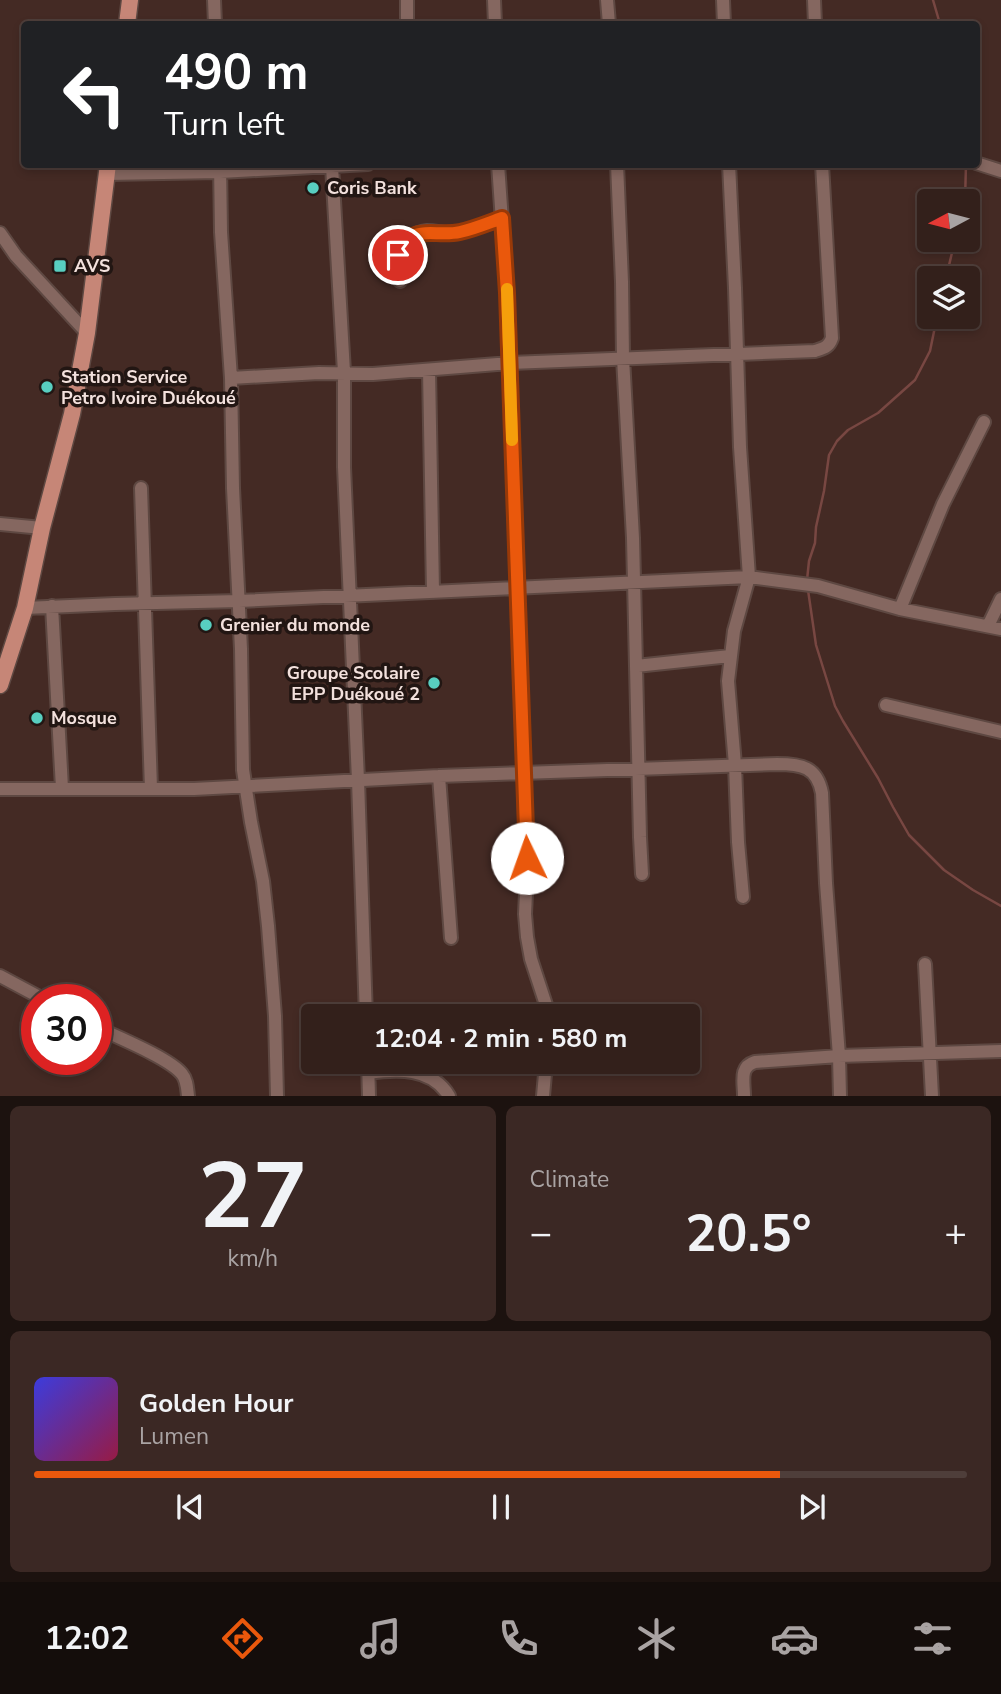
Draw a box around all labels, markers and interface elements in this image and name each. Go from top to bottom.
text: 490 m [164,39,308,106]
icon: left [49,49,140,140]
text: Turn left [164,103,284,146]
place label: Coris Bank [327,176,417,200]
marker: Coris Bank [305,180,321,196]
north arrow [917,189,980,252]
map controls [917,189,980,329]
pin [368,225,428,285]
icon: arrive [379,236,417,274]
place label: AVS [74,254,110,278]
marker: AVS [52,258,68,274]
button: layers [917,266,980,329]
place label: Station Service Petro Ivoire Duékoué [61,365,236,410]
marker: Station Service Petro Ivoire Duékoué [39,379,55,395]
place label: Grenier du monde [220,613,370,637]
marker: Grenier du monde [198,617,214,633]
place label: Groupe Scolaire EPP Duékoué 2 [287,661,420,706]
marker: Groupe Scolaire EPP Duékoué 2 [426,675,442,691]
place label: Mosque [51,706,117,730]
marker: Mosque [29,710,45,726]
position arrow [490,821,564,895]
speed limit sign: 30 [21,984,112,1075]
text: 12:04 · 2 min · 580 m [374,1021,627,1056]
text: 27 [198,1135,307,1259]
text: Climate [530,1164,609,1195]
text: 20.5° [685,1198,811,1269]
text: − [530,1208,552,1259]
text: + [944,1208,967,1259]
text: km/h [227,1243,278,1274]
text: Golden Hour [139,1386,294,1421]
text: Lumen [139,1421,209,1452]
icon: previous [171,1488,209,1526]
icon: pause [482,1488,520,1526]
icon: next [793,1488,831,1526]
icon: directions [218,1614,267,1663]
icon: music [356,1614,405,1663]
icon: phone [494,1614,543,1663]
icon: climate [632,1614,681,1663]
icon: car [770,1614,819,1663]
icon: filters [908,1614,957,1663]
text: 12:02 [44,1617,129,1660]

